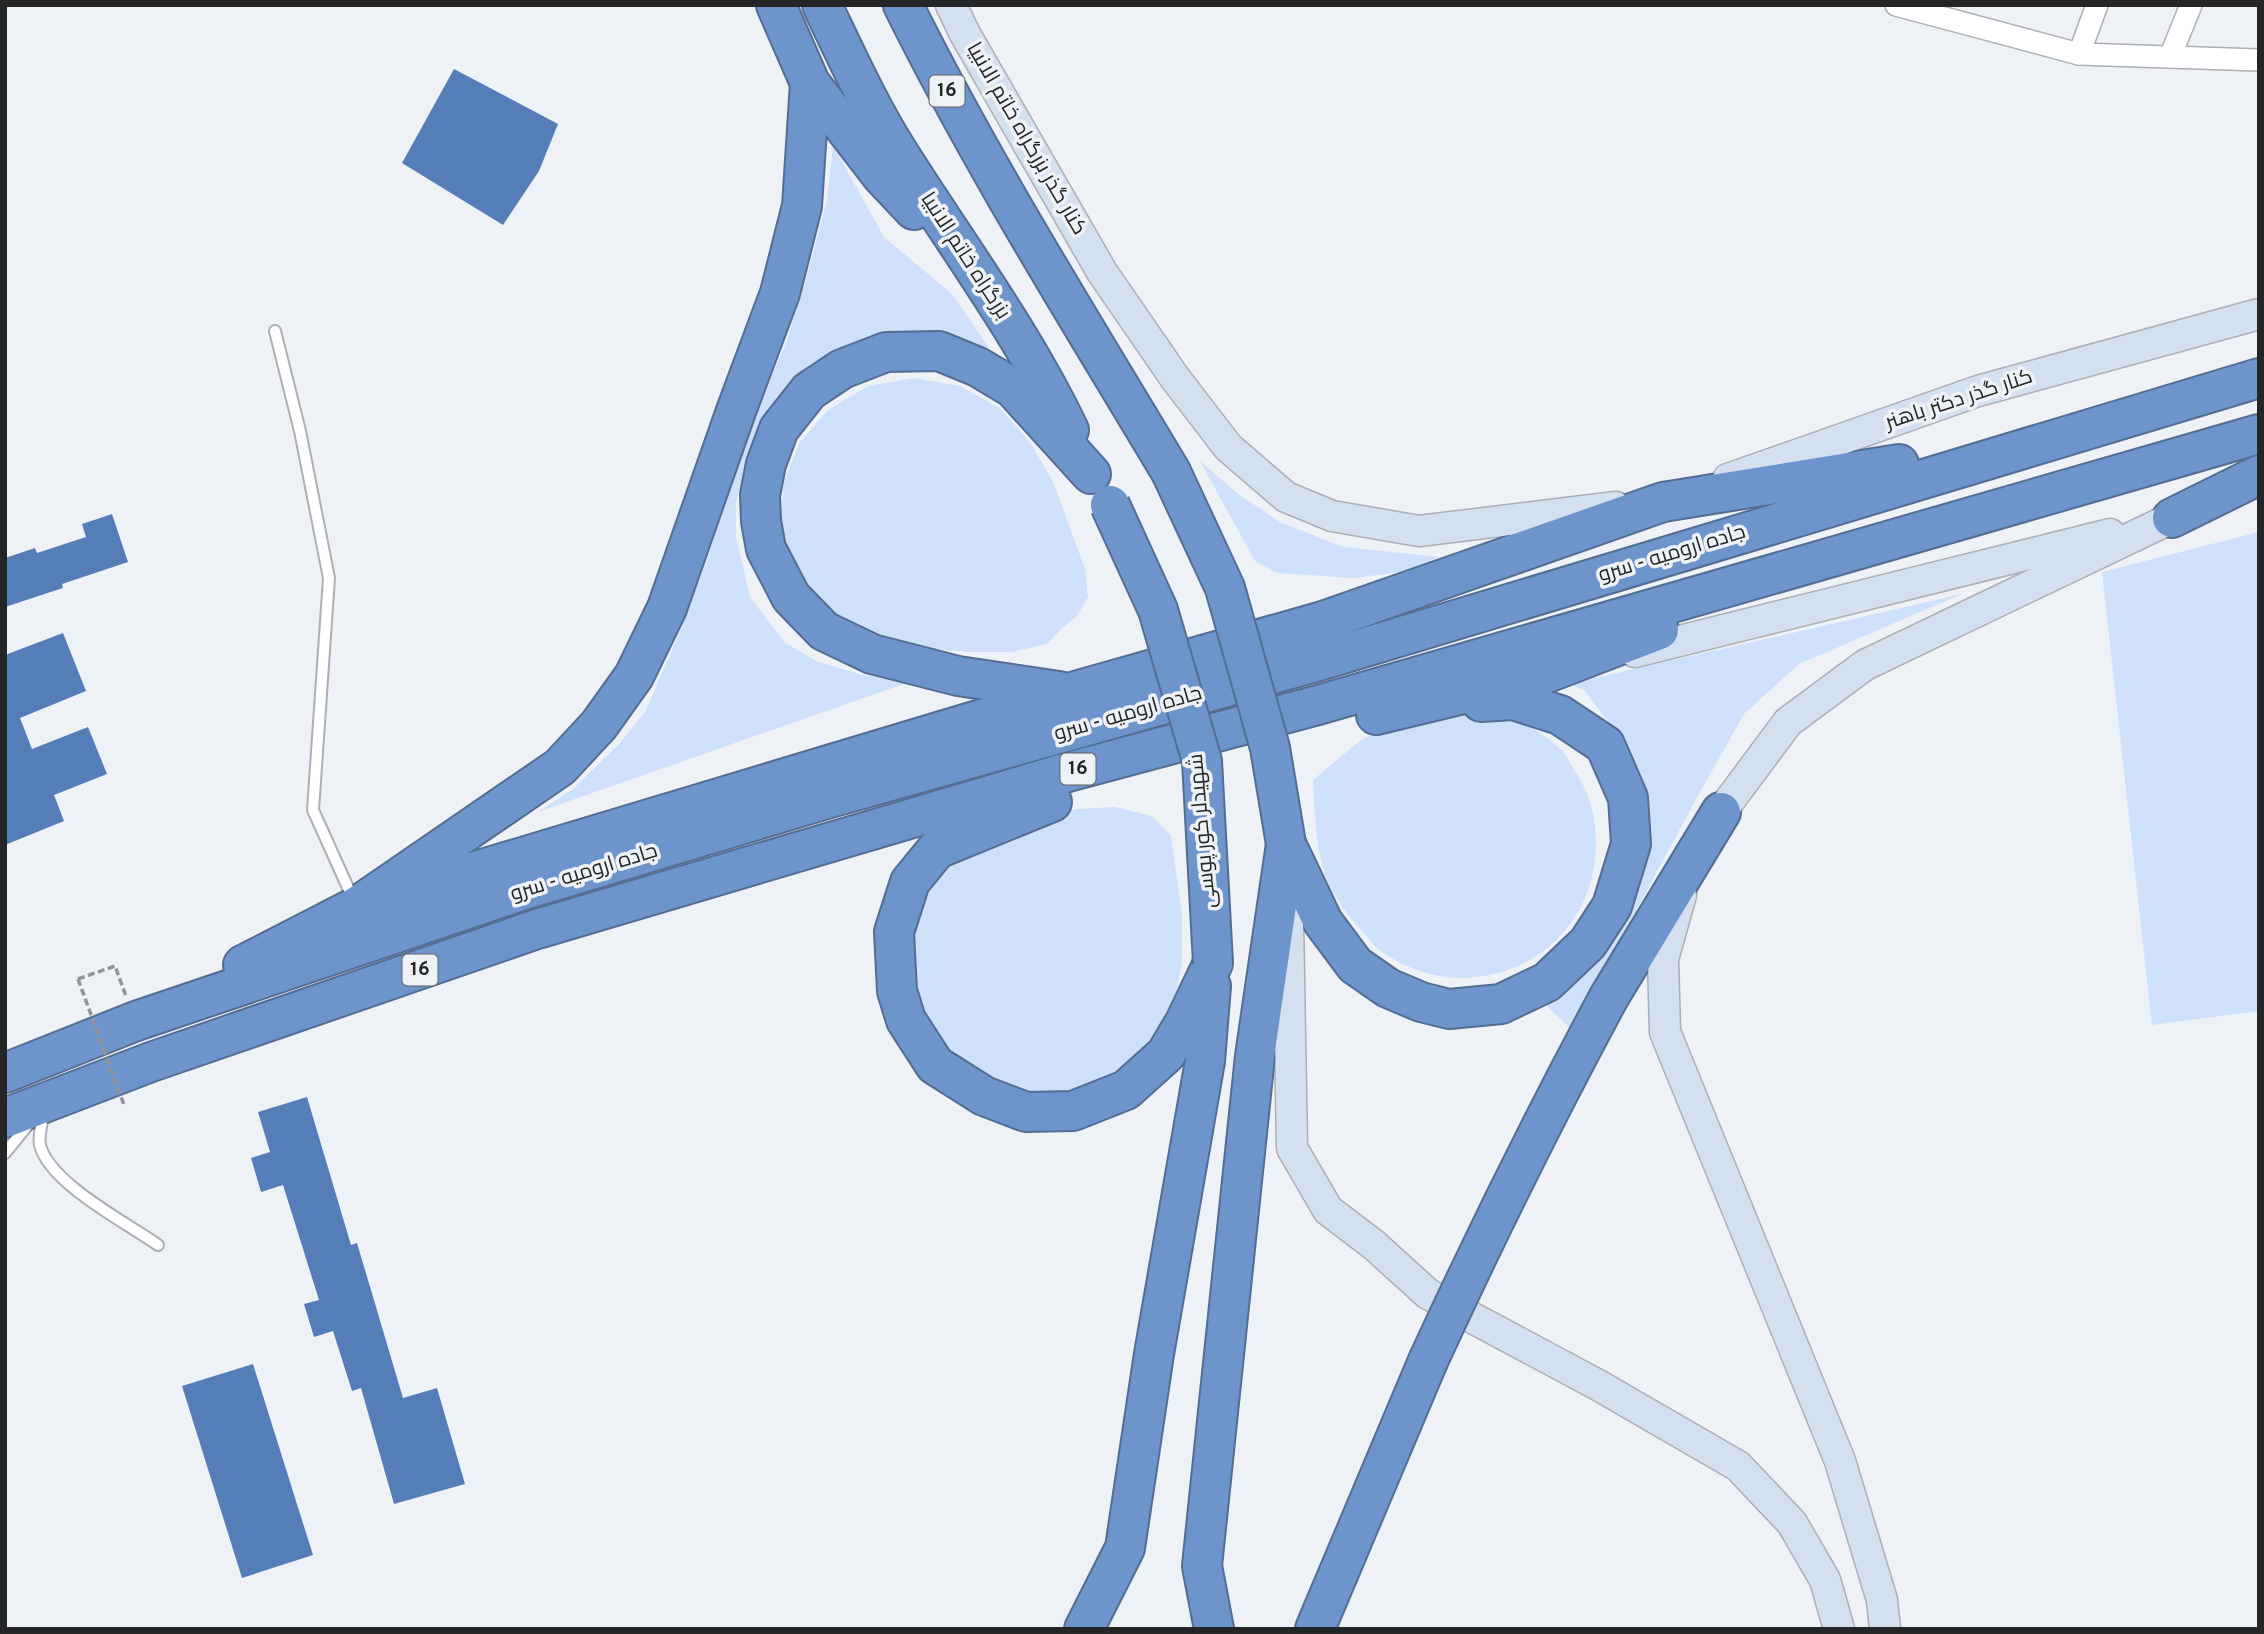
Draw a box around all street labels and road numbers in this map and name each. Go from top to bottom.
street label: کنار گذر بزرگراه خاتم الانبیا [960,38,1092,240]
road number: 16 [930,76,964,106]
street label: بزرگراه خاتم الانبیا [914,187,1016,325]
street label: کنار گذر دکتر باهنر [1881,363,2036,437]
street label: جاده ارومیه - سرو [1595,519,1749,589]
street label: جاده ارومیه - سرو [1051,680,1205,748]
street label: شهیدلر کور پوسی [1183,753,1223,909]
road number: 16 [1060,754,1096,784]
street label: جاده ارومیه - سرو [507,838,661,908]
road number: 16 [402,954,438,986]

